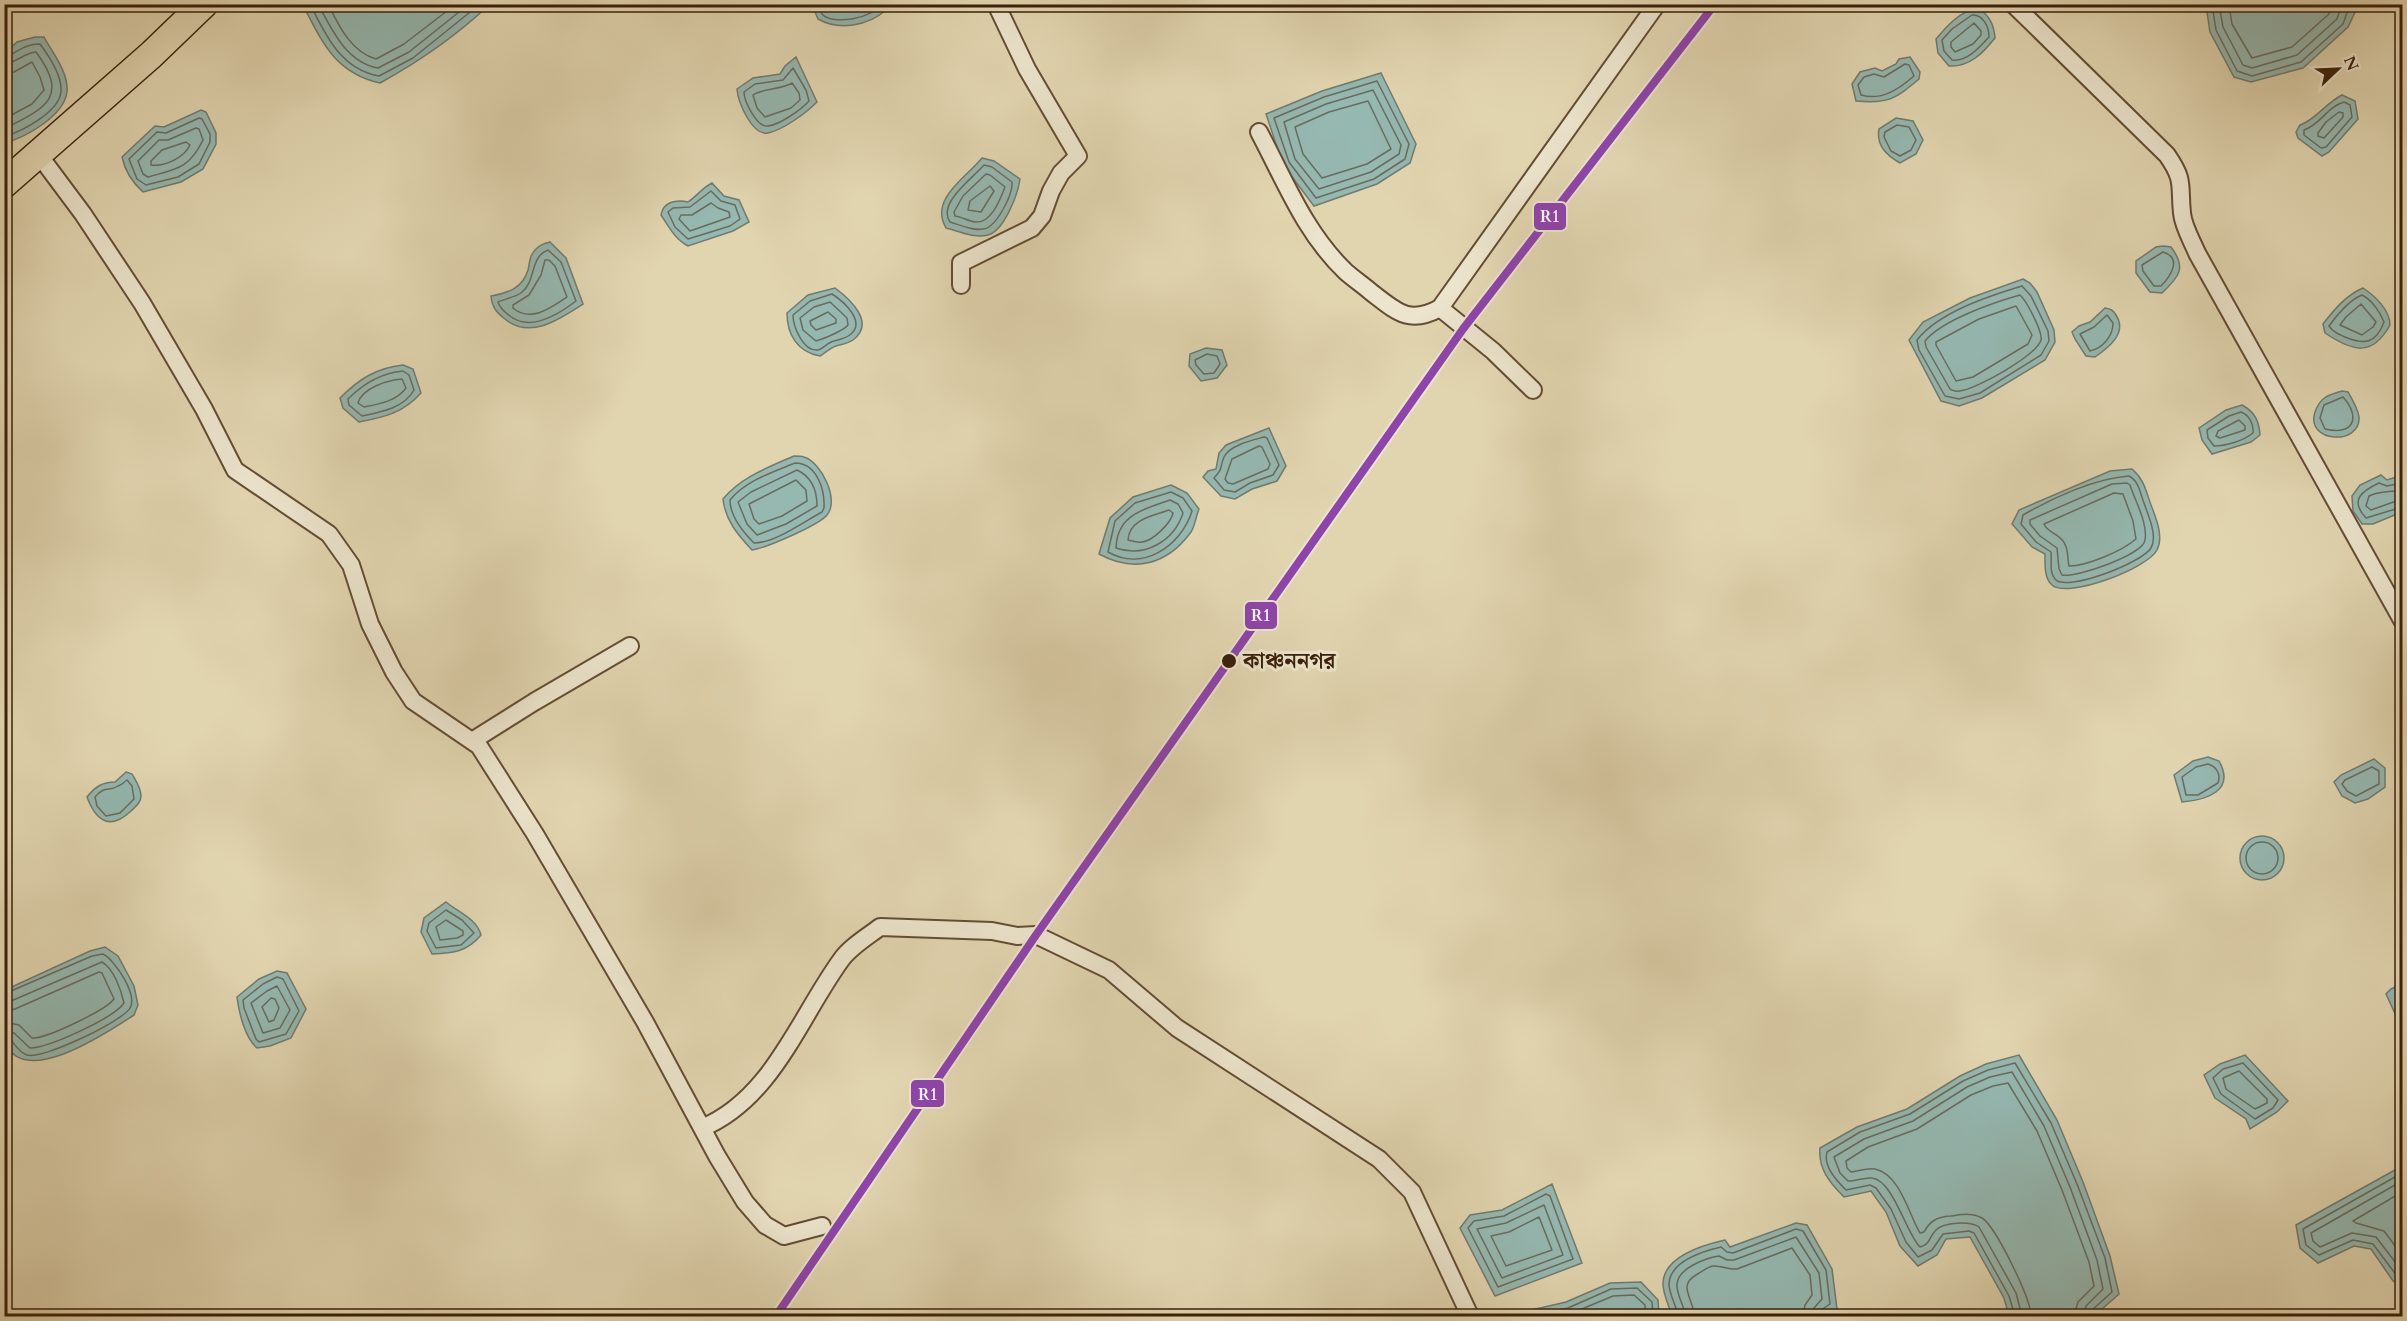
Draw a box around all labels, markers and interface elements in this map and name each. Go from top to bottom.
north arrow [2308,39,2368,99]
text: N [2338,53,2364,74]
line badge: R1 [1533,202,1567,231]
text: R1 [1540,206,1560,228]
line badge: R1 [1244,601,1278,630]
text: R1 [1251,605,1271,627]
place label: কাঞ্চননগর [1242,646,1337,676]
marker: কাঞ্চননগর [1220,652,1238,670]
line badge: R1 [910,1079,945,1108]
text: R1 [918,1084,938,1106]

